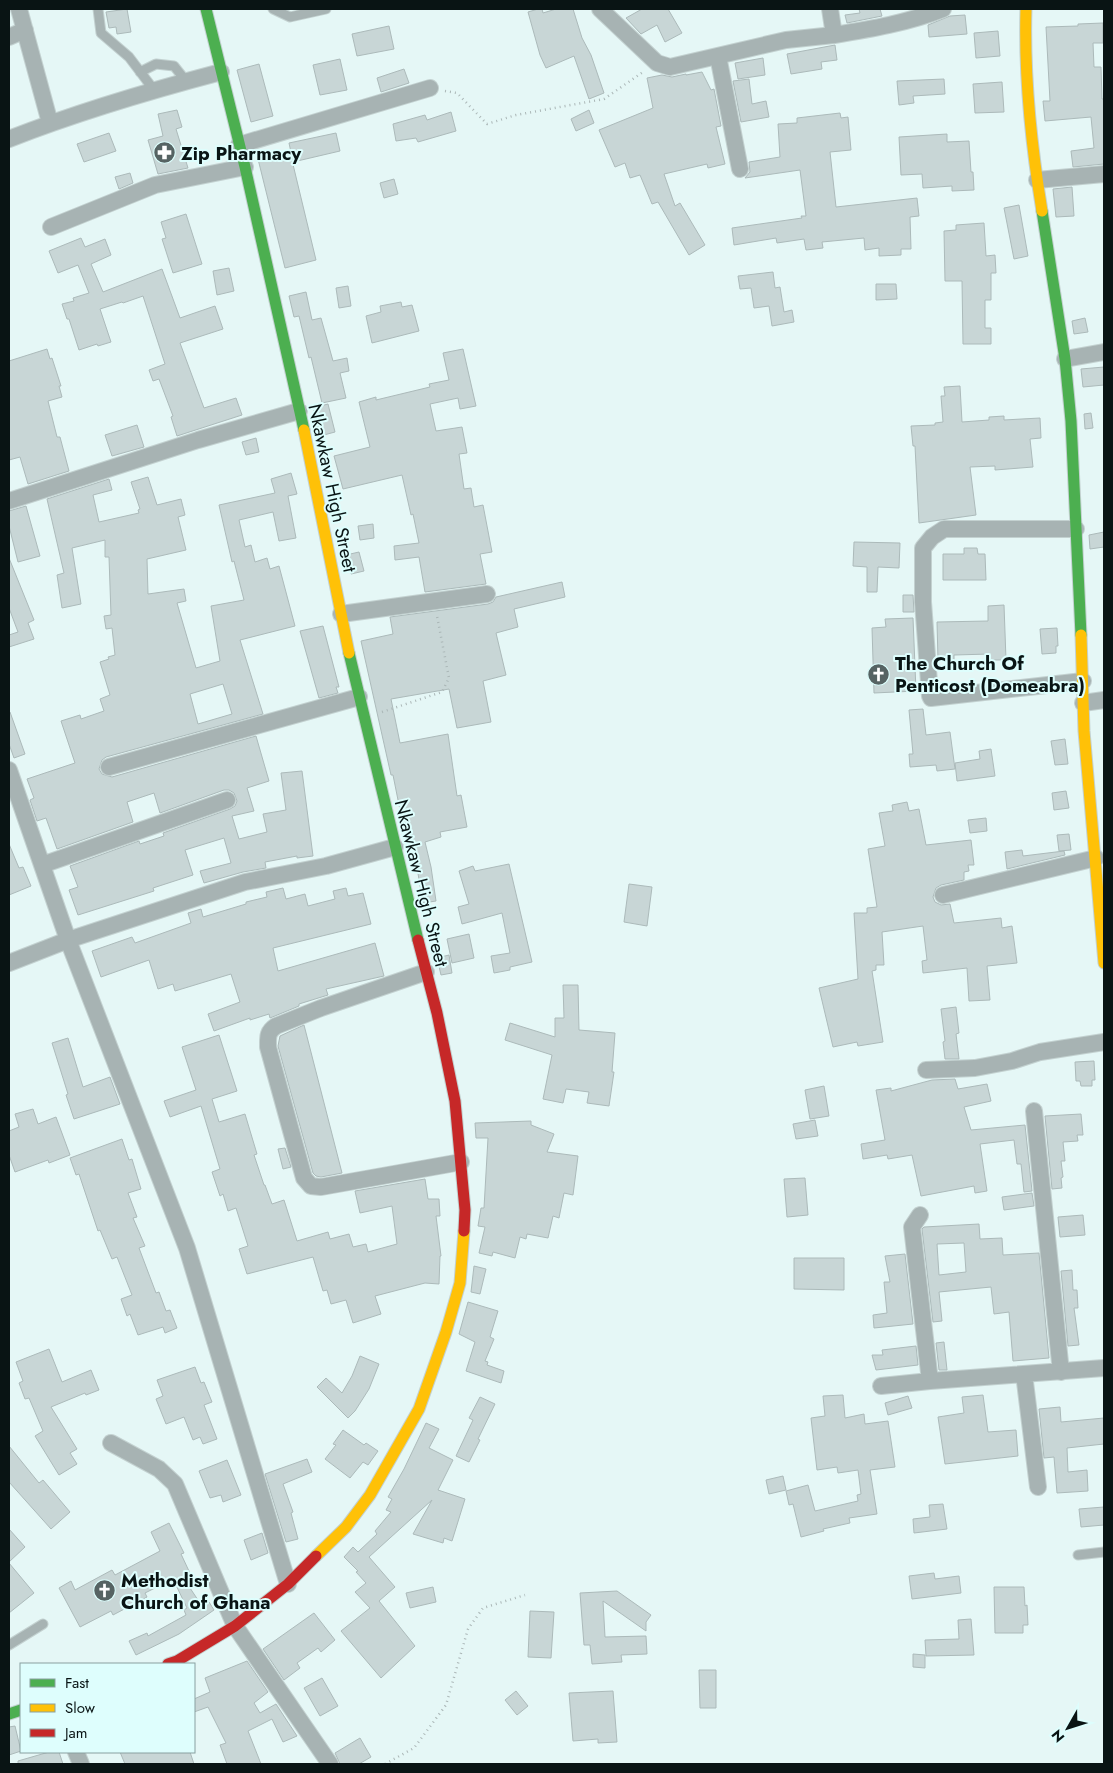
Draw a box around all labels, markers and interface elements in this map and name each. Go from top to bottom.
place label: Zip Pharmacy [181,140,302,167]
pharmacy icon: Zip Pharmacy [153,141,177,165]
street label: Nkawkaw High Street [301,401,364,575]
place label: The Church Of Penticost (Domeabra) [895,650,1085,699]
church icon: The Church Of Penticost (Domeabra) [867,662,891,686]
street label: Nkawkaw High Street [388,797,455,970]
place label: Methodist Church of Ghana [121,1567,271,1616]
church icon: Methodist Church of Ghana [93,1579,117,1603]
legend [20,1663,195,1753]
text: Fast [65,1672,89,1694]
text: Slow [65,1697,96,1719]
north arrow [1043,1703,1093,1753]
text: Jam [63,1722,88,1744]
text: N [1047,1726,1069,1747]

